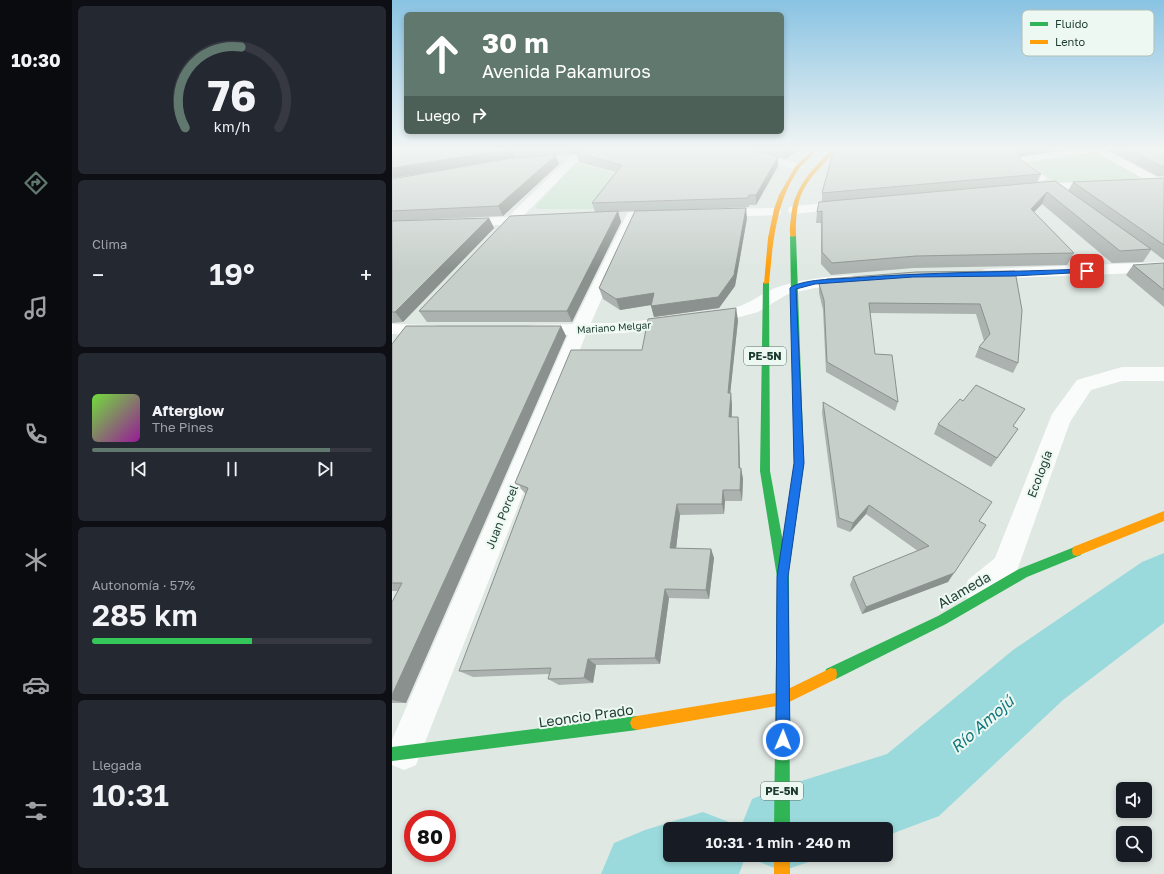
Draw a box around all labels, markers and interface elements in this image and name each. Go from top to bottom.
legend [1022,10,1154,56]
text: Fluido [1055,17,1088,30]
text: 30 m [482,26,549,59]
icon: ahead [416,28,468,80]
text: Lento [1055,35,1086,48]
text: 10:30 [11,49,61,71]
text: Avenida Pakamuros [482,60,651,82]
text: 76 [207,70,257,120]
icon: right [468,104,490,126]
text: Luego [416,106,460,124]
text: km/h [214,117,250,134]
icon: directions [22,169,50,197]
text: Clima [92,236,127,252]
pin [1070,254,1104,288]
text: 19° [209,256,255,292]
icon: arrive [1076,260,1098,282]
text: − [92,261,104,288]
text: + [360,261,372,288]
icon: music [22,294,50,322]
street label: Mariano Melgar [577,318,652,336]
road number: PE-5N [744,347,786,365]
text: Afterglow [152,401,224,419]
text: The Pines [152,419,213,435]
icon: phone [22,420,50,448]
street label: Ecología [1024,448,1055,499]
icon: previous [128,458,150,480]
icon: pause [221,458,243,480]
icon: next [314,458,336,480]
street label: Juan Porcel [482,482,521,551]
icon: climate [22,546,50,574]
street label: Alameda [934,568,993,612]
text: Autonomía · 57% [92,577,195,593]
text: 285 km [92,597,198,633]
icon: car [22,671,50,699]
water label: Río Amojú [946,690,1019,757]
street label: Leoncio Prado [537,700,634,731]
position arrow [762,719,804,761]
text: Llegada [92,757,142,773]
text: 10:31 [92,777,169,813]
road number: PE-5N [761,782,803,800]
map controls [1116,782,1152,862]
button: sound [1116,782,1152,818]
icon: filters [22,797,50,825]
speed limit sign: 80 [404,810,456,862]
button: search [1116,826,1152,862]
text: 10:31 · 1 min · 240 m [705,833,851,851]

